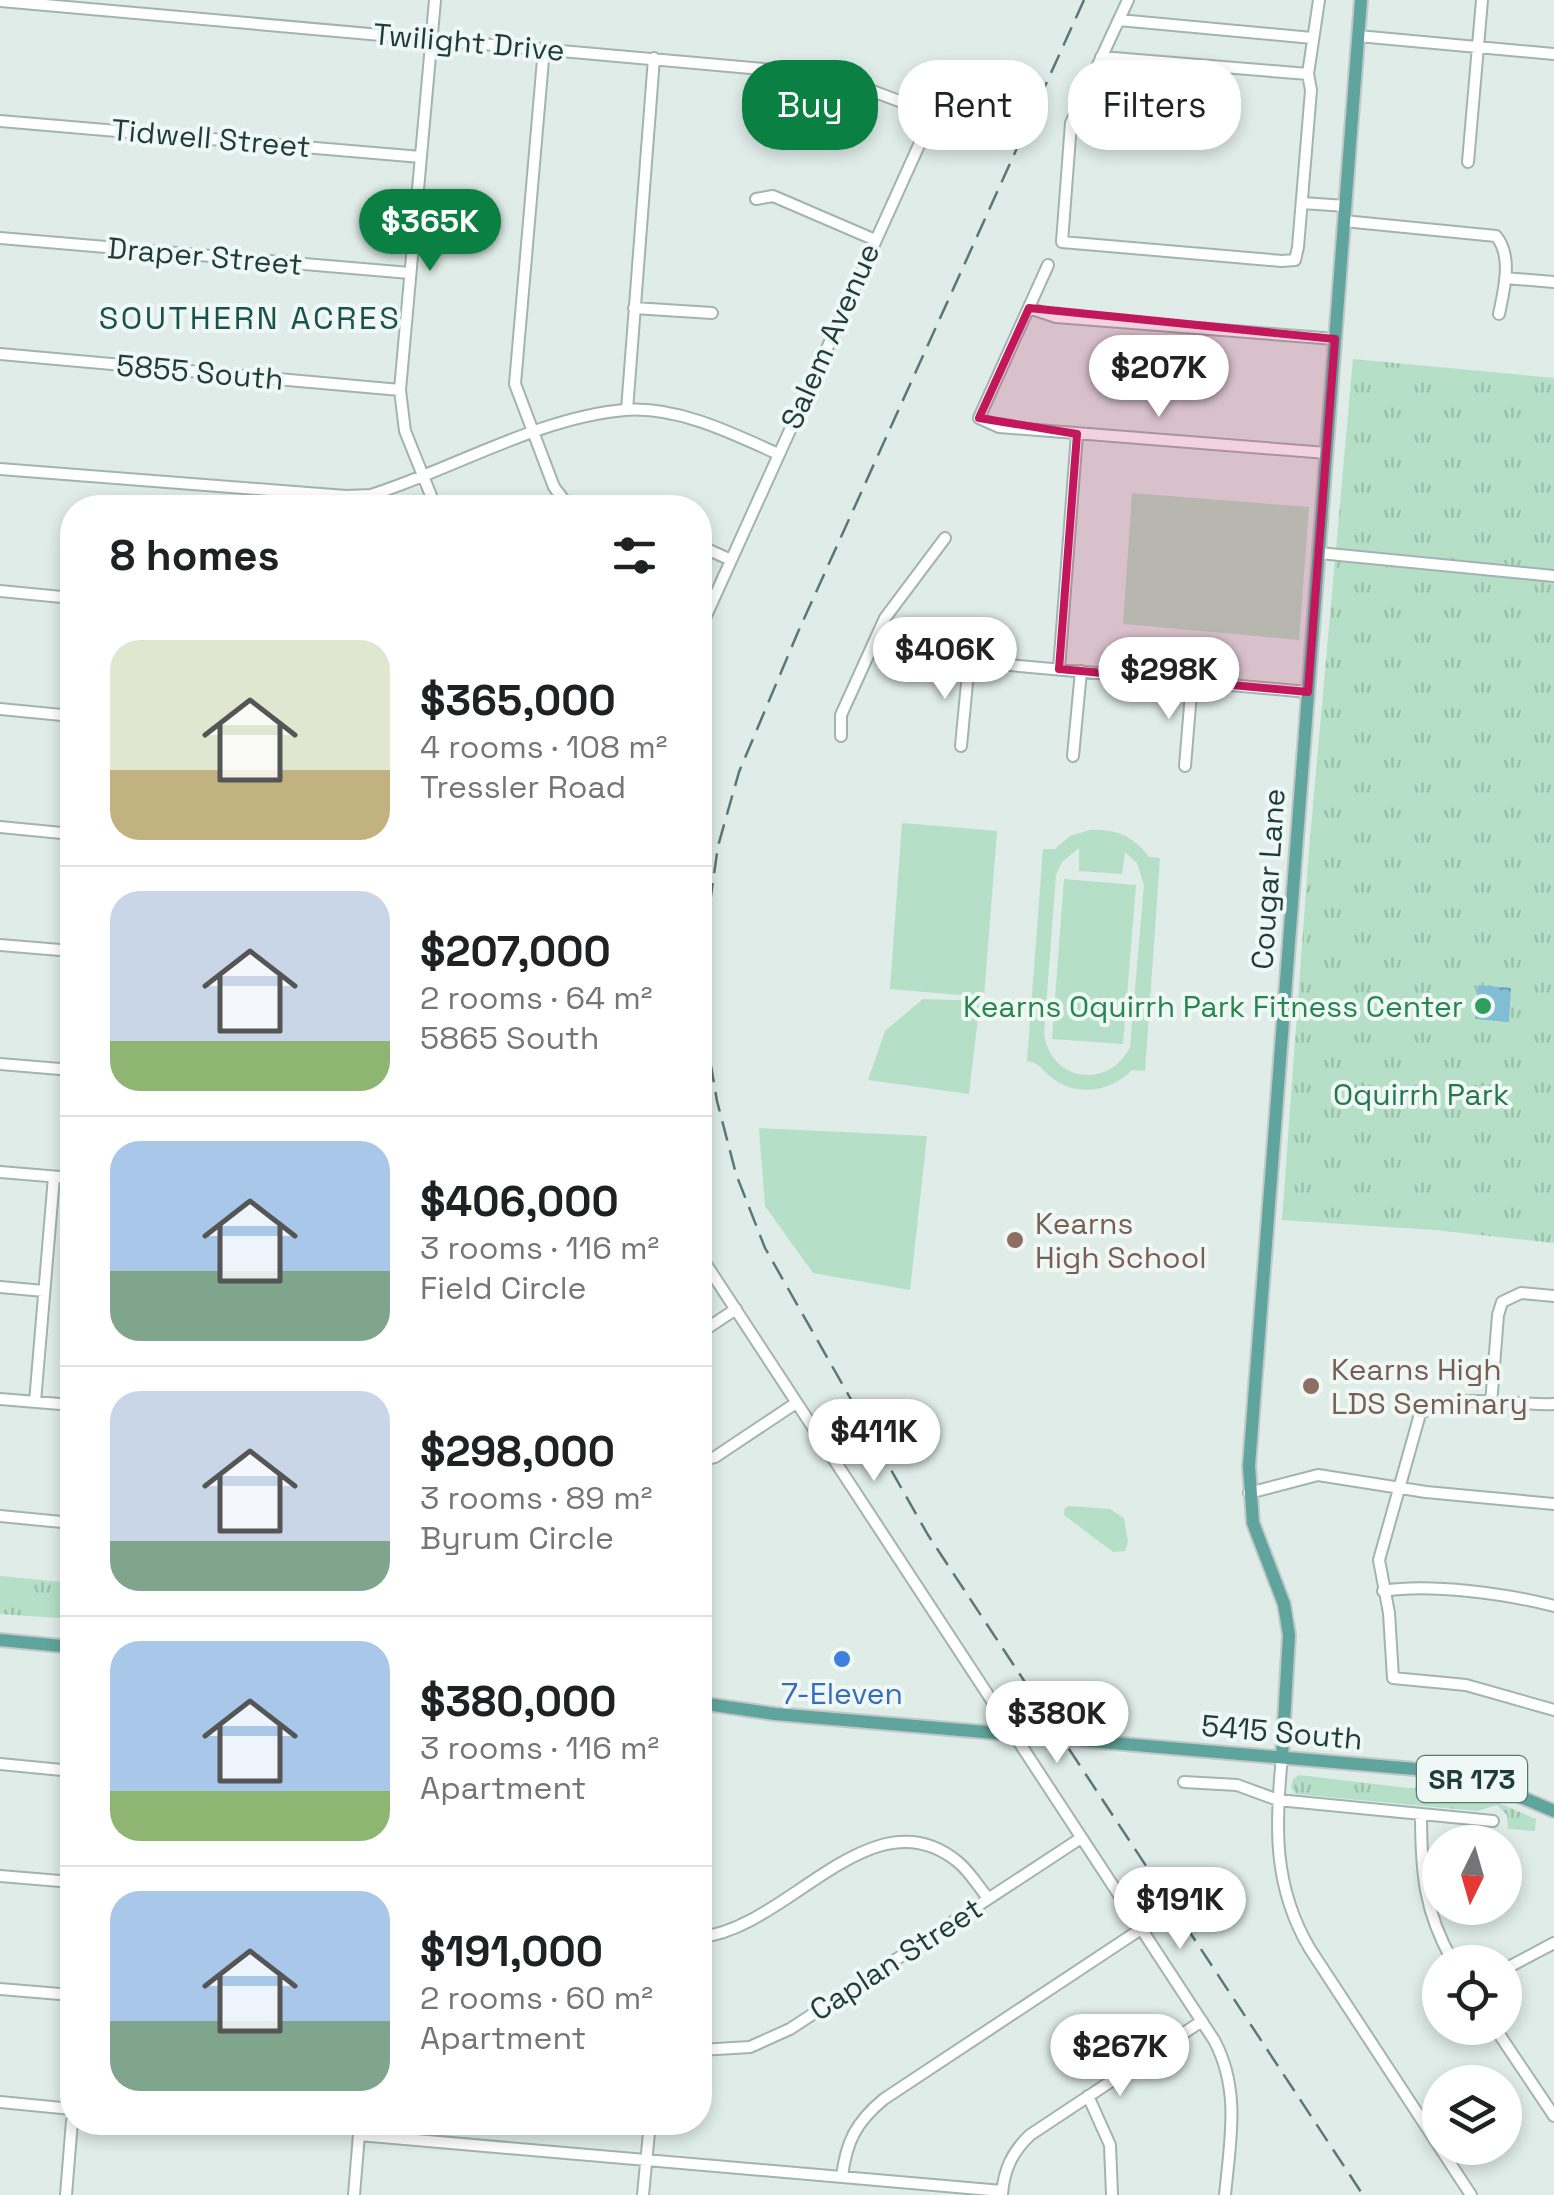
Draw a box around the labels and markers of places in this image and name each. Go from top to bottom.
pin: $365K [360,189,500,274]
pin: $207K [1089,335,1229,420]
pin: $406K [875,617,1015,702]
pin: $298K [1099,637,1239,722]
place label: Kearns Oquirrh Park Fitness Center [963,987,1463,1026]
marker: Kearns Oquirrh Park Fitness Center [1472,995,1494,1017]
place label: Kearns High School [1035,1204,1207,1277]
marker: Kearns High School [1004,1229,1026,1251]
place label: Kearns High LDS Seminary [1331,1350,1528,1423]
marker: Kearns High LDS Seminary [1300,1375,1322,1397]
pin: $411K [804,1399,944,1484]
marker: 7-Eleven [831,1648,853,1670]
place label: 7-Eleven [781,1674,903,1713]
pin: $380K [987,1681,1127,1766]
pin: $191K [1110,1867,1250,1952]
pin: $267K [1050,2014,1190,2099]

